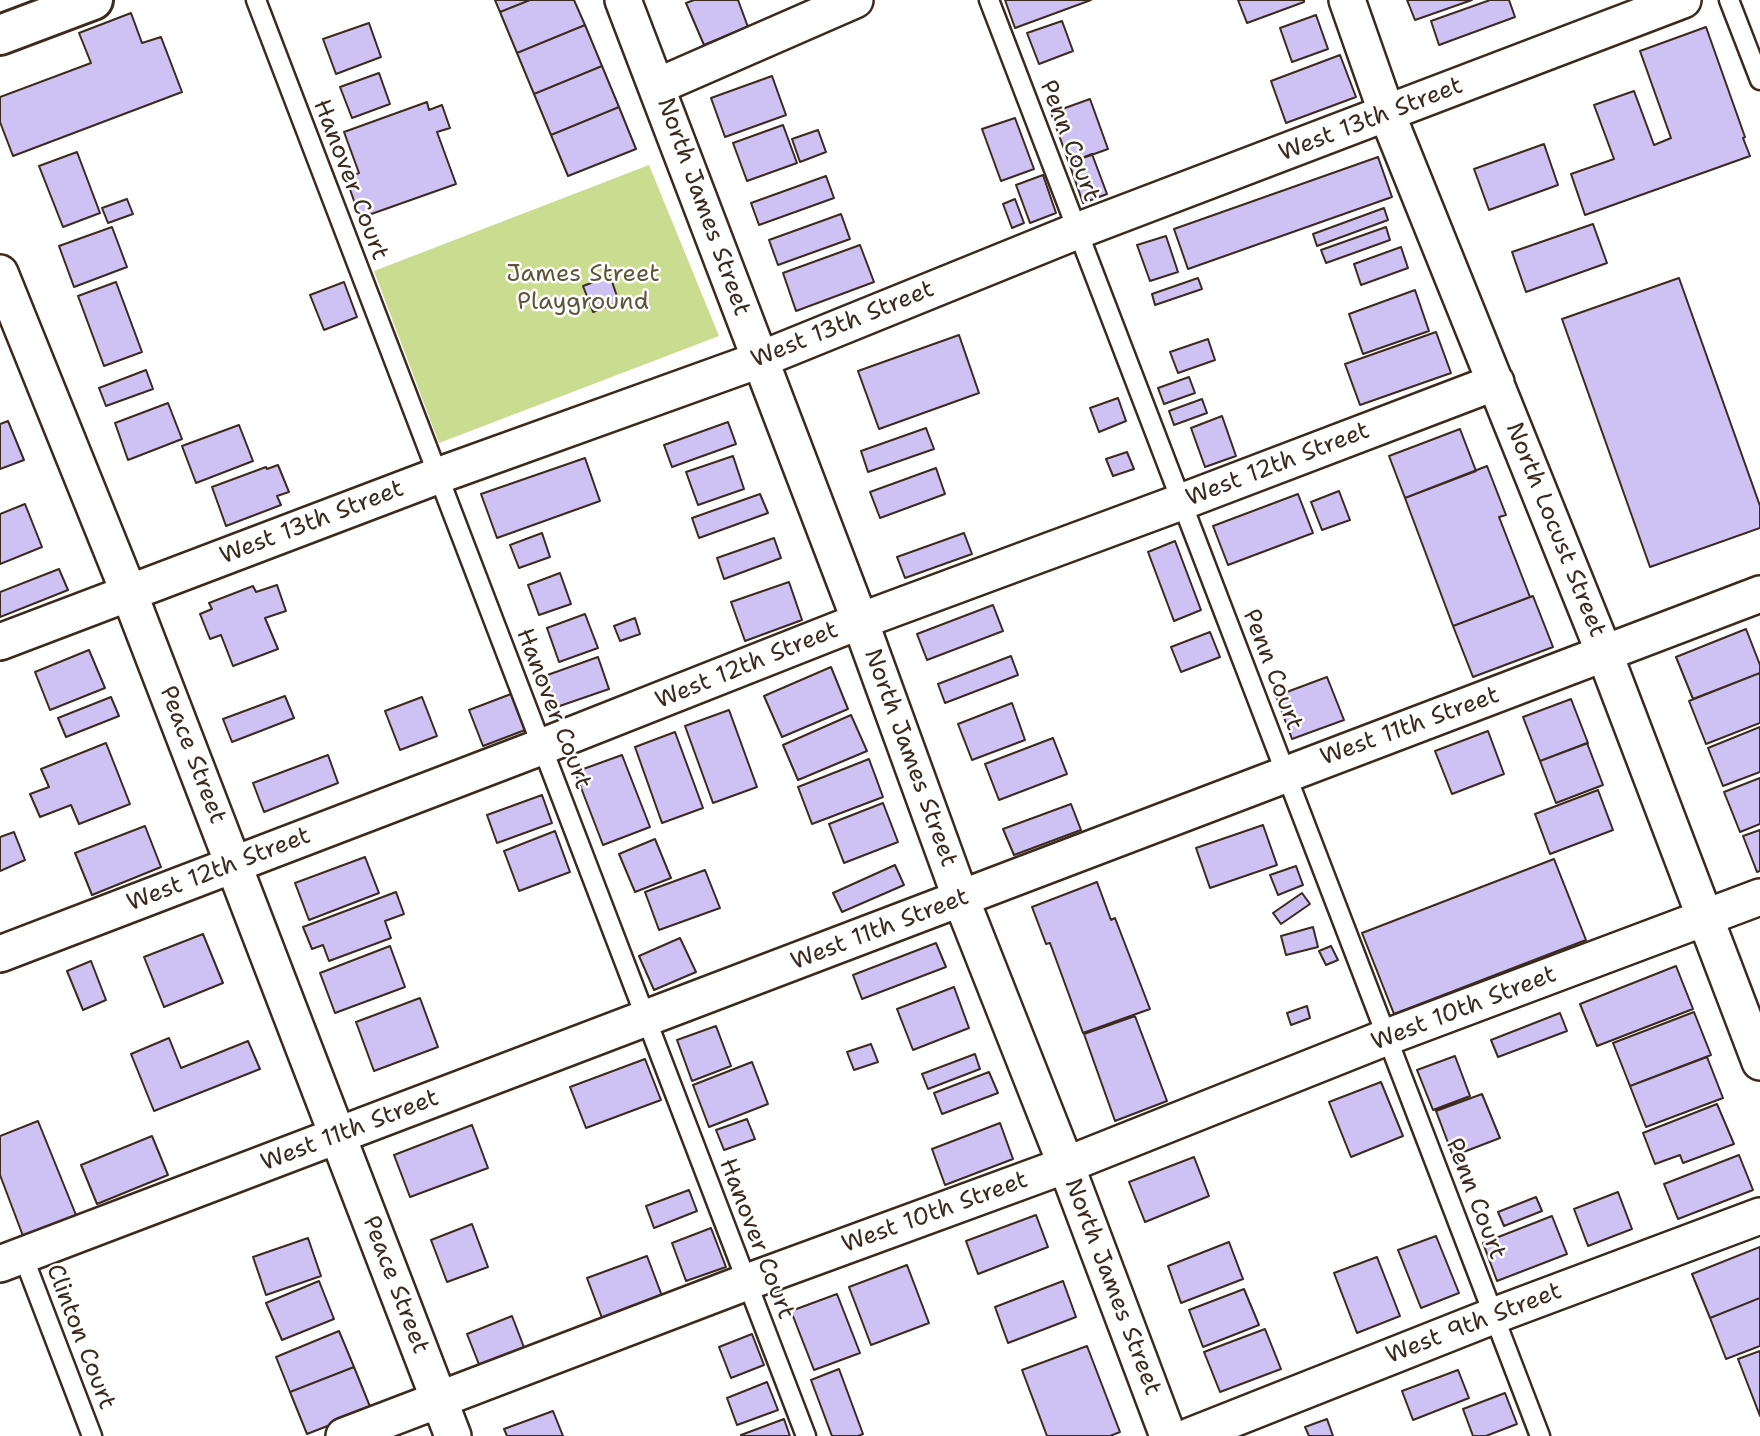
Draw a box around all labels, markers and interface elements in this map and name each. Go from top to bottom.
street label: West 13th Street [1275,72,1467,168]
street label: Penn Court [1033,76,1105,206]
street label: North James Street [650,94,756,320]
street label: Hanover Court [306,96,394,264]
park label: James Street Playground [506,261,660,317]
street label: West 13th Street [747,275,939,375]
street label: West 12th Street [1182,417,1374,513]
street label: North Locust Street [1499,418,1611,642]
street label: West 13th Street [216,475,408,571]
street label: Penn Court [1236,605,1308,735]
street label: West 12th Street [652,616,842,716]
street label: Hanover Court [509,625,597,793]
street label: North James Street [857,645,963,871]
street label: West 11th Street [1317,681,1503,773]
street label: Peace Street [153,682,231,828]
street label: West 12th Street [123,822,315,918]
street label: West 11th Street [787,883,973,977]
street label: West 10th Street [1368,961,1560,1057]
street label: West 11th Street [257,1084,443,1178]
street label: Penn Court [1439,1134,1511,1264]
street label: Hanover Court [712,1155,800,1323]
street label: West 10th Street [838,1166,1032,1260]
street label: North James Street [1057,1175,1167,1399]
street label: Peace Street [356,1212,434,1358]
street label: Clinton Court [39,1260,121,1414]
street label: West 9th Street [1382,1277,1566,1371]

